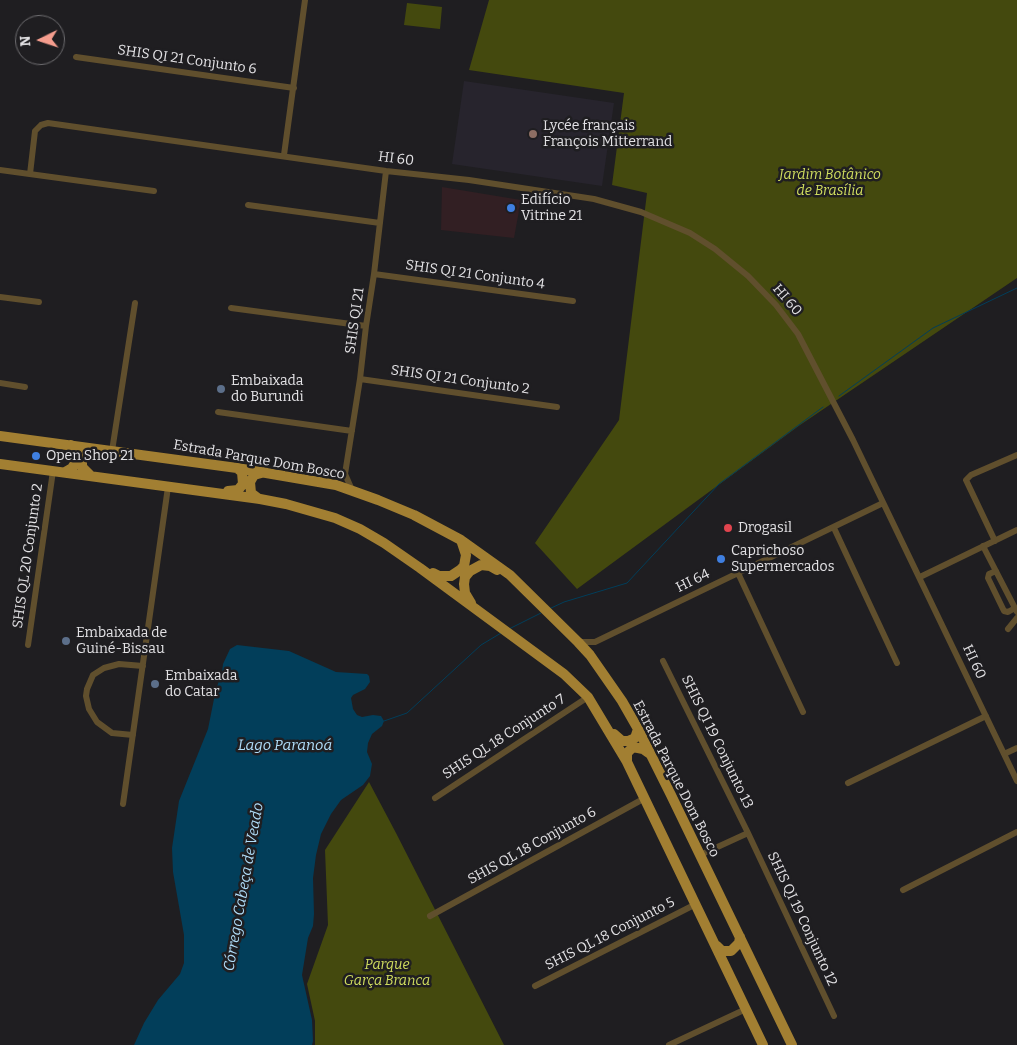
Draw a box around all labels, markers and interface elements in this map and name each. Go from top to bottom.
north arrow [15,15,65,65]
text: N [17,35,34,47]
street label: SHIS QI 21 Conjunto 6 [116,42,258,78]
place label: Lycée français François Mitterrand [543,118,672,150]
marker: Lycée français François Mitterrand [527,128,539,140]
street label: HI 60 [377,148,415,170]
park label: Jardim Botânico de Brasília [779,167,881,200]
place label: Edifício Vitrine 21 [521,192,582,224]
marker: Edifício Vitrine 21 [505,202,517,214]
street label: SHIS QI 21 Conjunto 4 [404,257,546,293]
street label: HI 60 [769,281,805,319]
street label: SHIS QI 21 [342,287,368,355]
street label: SHIS QI 21 Conjunto 2 [390,362,530,398]
place label: Embaixada do Burundi [231,373,304,406]
marker: Embaixada do Burundi [215,383,227,395]
street label: Estrada Parque Dom Bosco [172,437,346,483]
place label: Open Shop 21 [46,448,133,464]
marker: Open Shop 21 [30,450,42,462]
street label: SHIS QL 20 Conjunto 2 [10,483,46,629]
place label: Drogasil [738,520,792,536]
marker: Drogasil [722,522,734,534]
place label: Caprichoso Supermercados [731,543,834,576]
marker: Caprichoso Supermercados [715,553,727,565]
street label: HI 64 [673,566,713,596]
place label: Embaixada de Guiné-Bissau [76,625,167,658]
marker: Embaixada de Guiné-Bissau [60,635,72,647]
street label: HI 60 [959,642,989,682]
place label: Embaixada do Catar [165,668,237,700]
street label: SHIS QI 19 Conjunto 13 [677,672,757,812]
marker: Embaixada do Catar [149,678,161,690]
street label: SHIS QL 18 Conjunto 7 [440,691,568,783]
street label: Estrada Parque Dom Bosco [629,698,723,860]
water label: Lago Paranoá [238,737,332,755]
water label: Córrego Cabeça de Veado [220,801,268,973]
street label: SHIS QL 18 Conjunto 6 [465,804,599,888]
street label: SHIS QI 19 Conjunto 12 [764,849,840,989]
street label: SHIS QL 18 Conjunto 5 [542,894,678,974]
park label: Parque Garça Branca [344,957,430,990]

